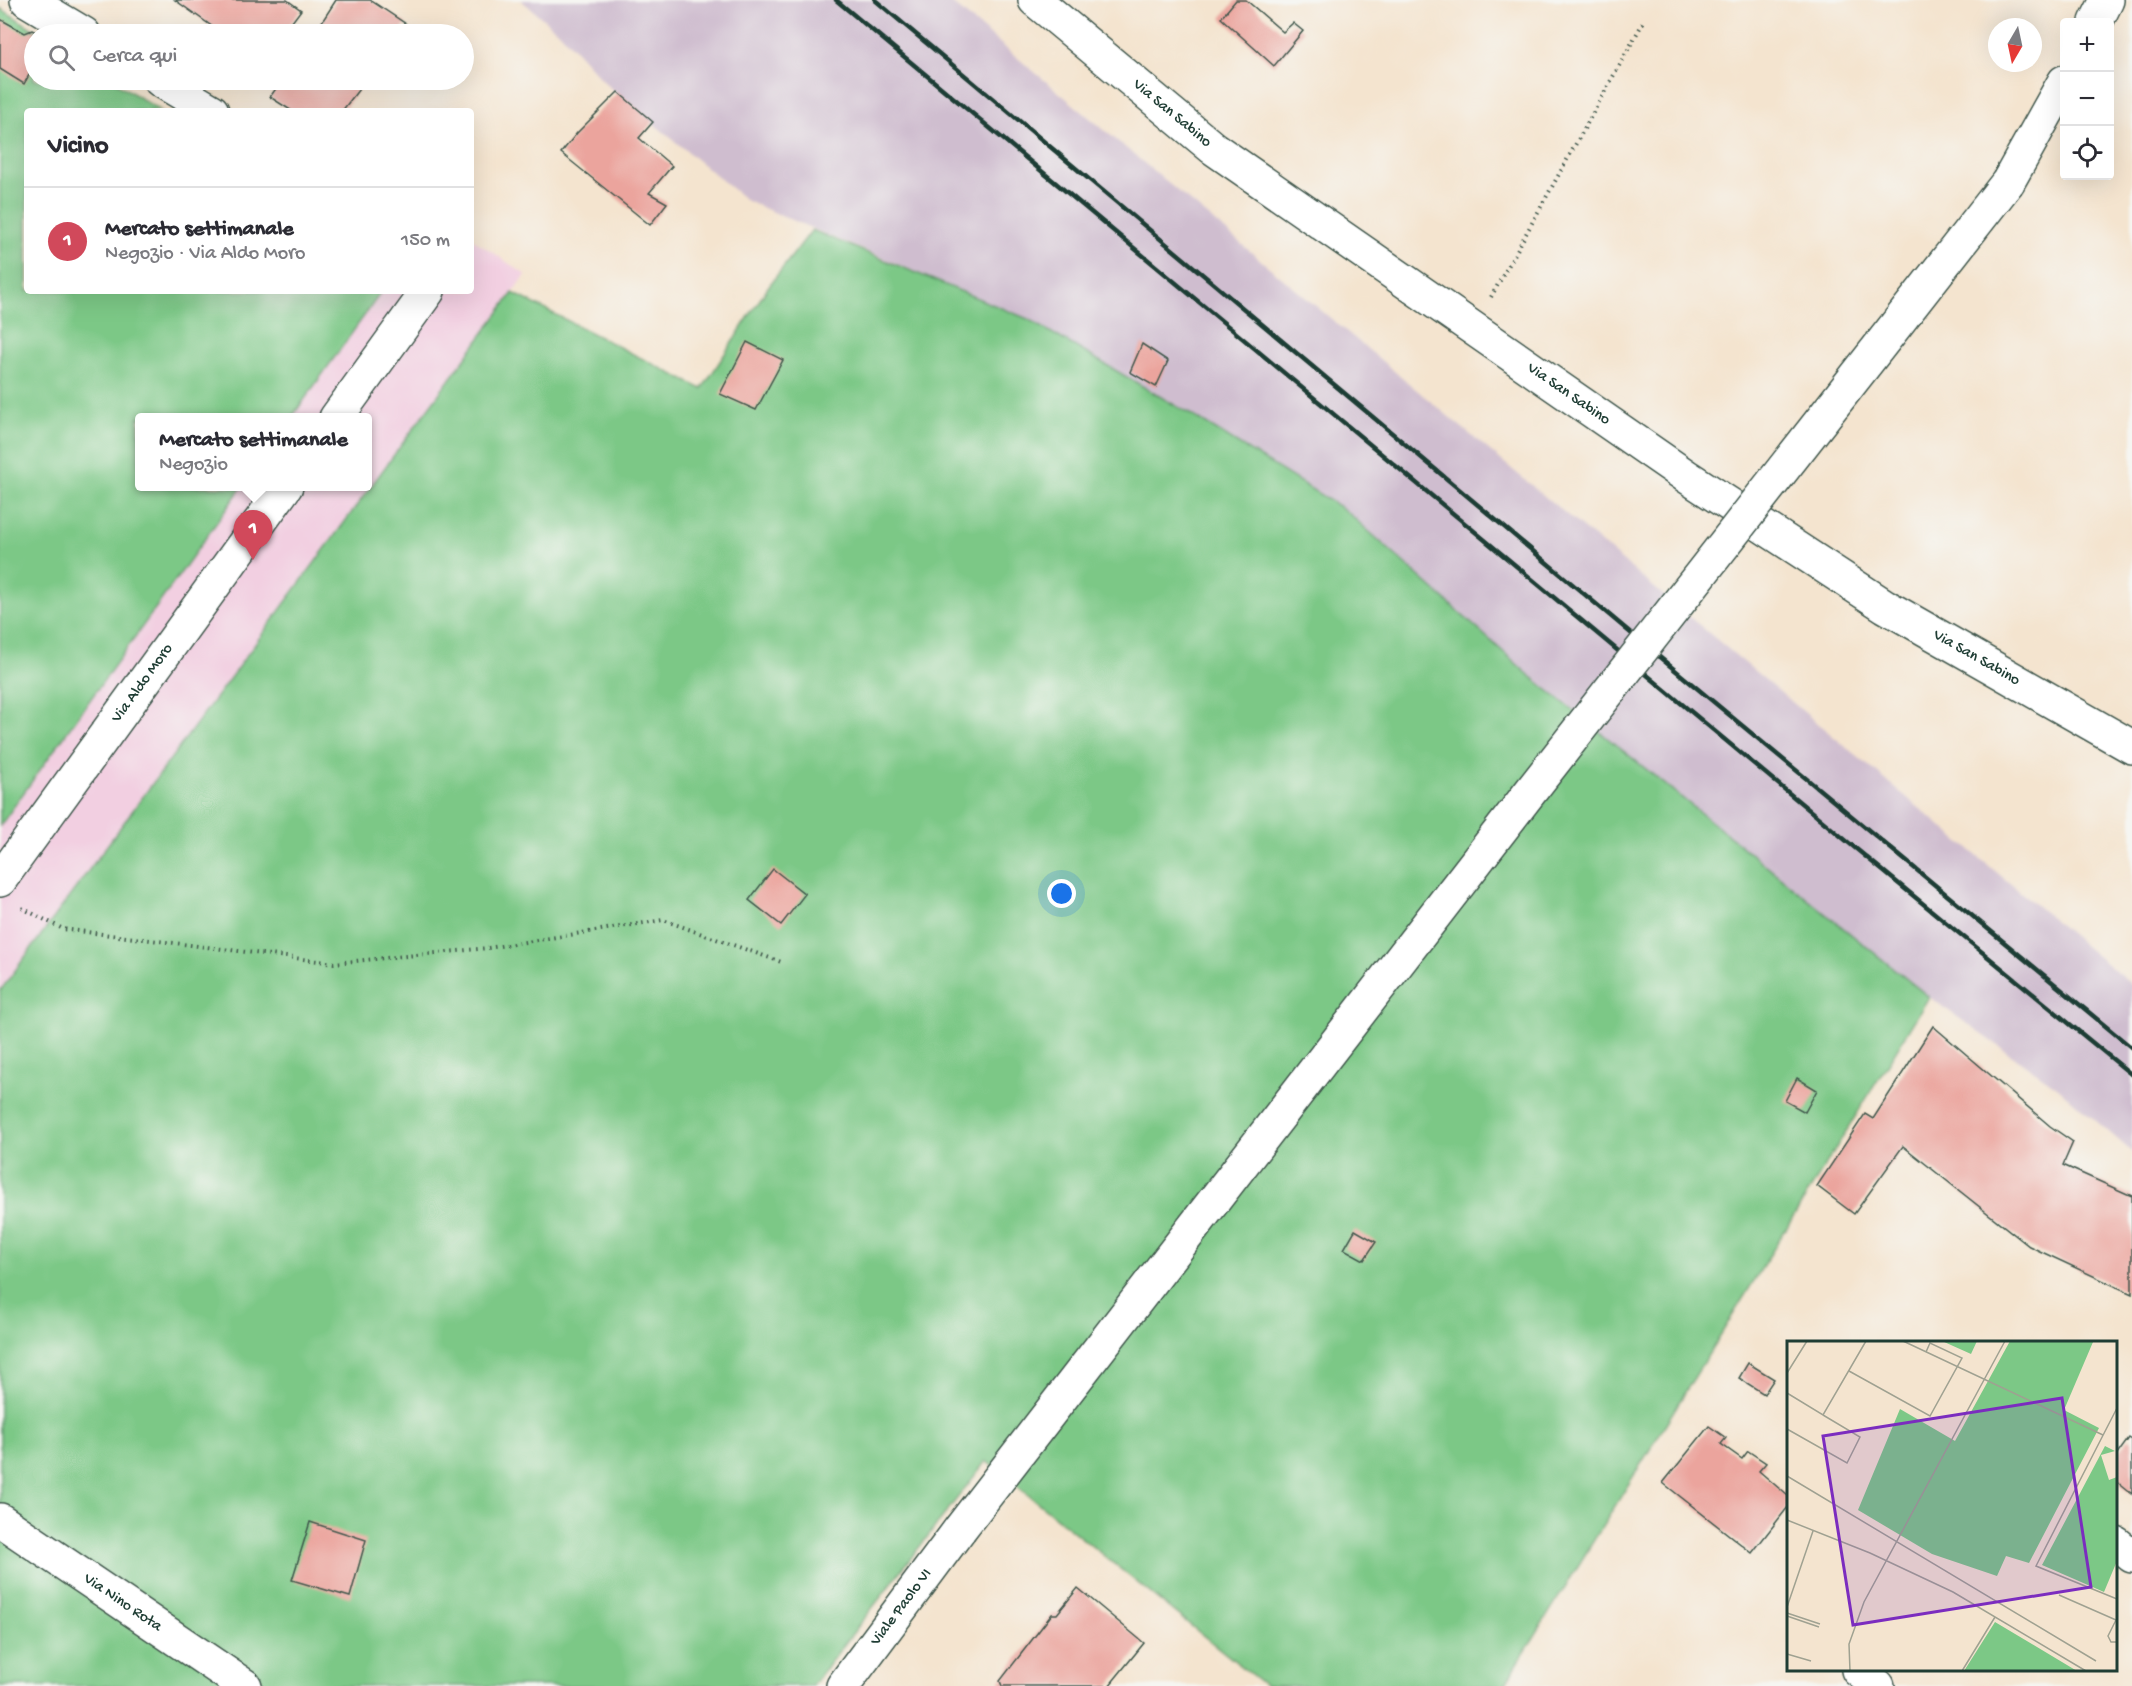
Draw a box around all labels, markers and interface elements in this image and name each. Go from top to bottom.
north arrow [1988,18,2042,72]
map controls [2060,18,2114,180]
button: + [2060,18,2114,72]
search box [24,24,474,90]
icon: search [45,41,78,74]
text: Cerca qui [93,44,177,70]
button: − [2060,72,2114,126]
street label: Via San Sabino [1128,75,1215,152]
button: locate [2060,126,2114,180]
text: Vicino [48,132,108,163]
text: Mercato settimanale [105,217,294,243]
text: 1 [63,230,72,253]
text: 150 m [401,230,450,253]
text: Negozio · Via Aldo Moro [105,243,305,266]
street label: Via San Sabino [1522,358,1614,430]
popup [135,413,372,491]
text: Mercato settimanale [159,428,348,454]
text: Negozio [159,454,228,477]
pin: 1 [234,510,272,560]
street label: Via San Sabino [1929,625,2023,690]
street label: Via Aldo Moro [107,640,178,727]
your location [1047,879,1076,908]
inset map [1787,1341,2117,1671]
street label: Viale Paolo VI [866,1565,936,1650]
street label: Via Nino Rota [79,1569,166,1637]

